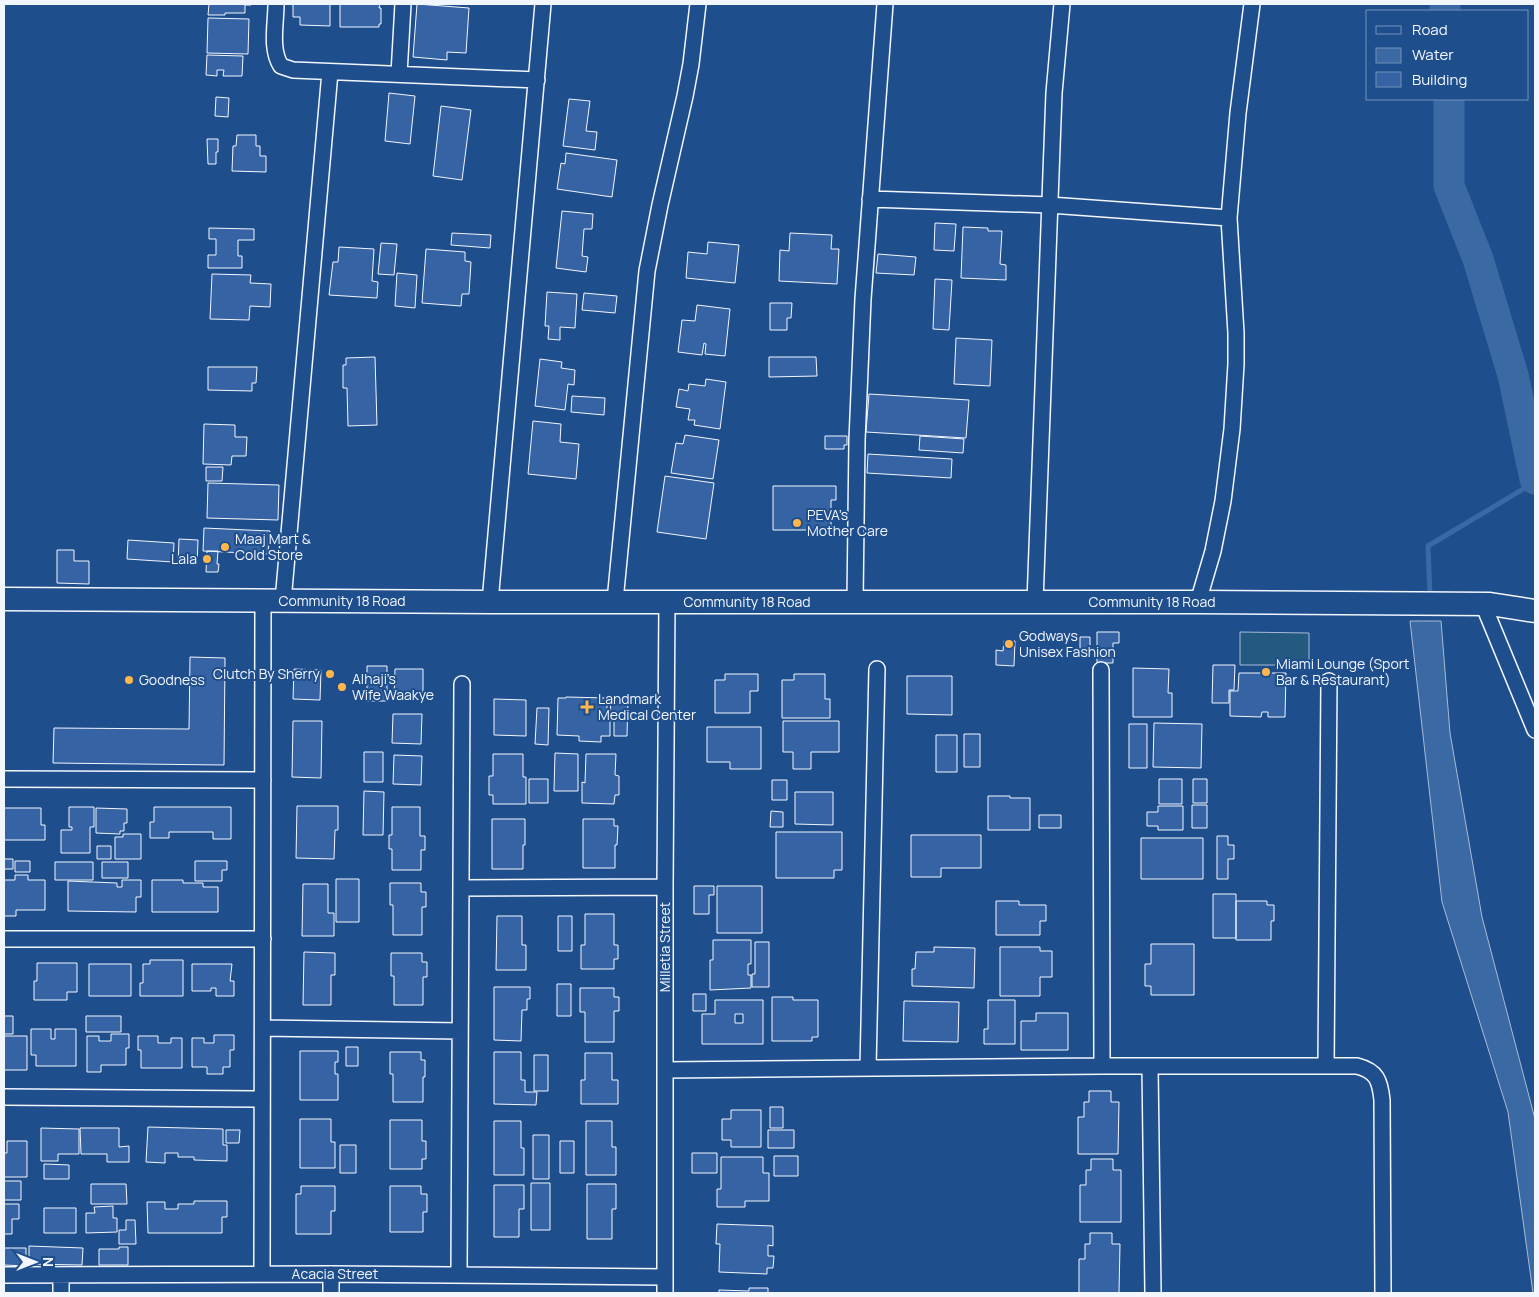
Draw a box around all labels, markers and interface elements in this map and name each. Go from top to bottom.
legend [1366,10,1529,100]
text: Road [1412,19,1448,40]
text: Water [1412,44,1454,65]
text: Building [1412,69,1467,90]
place label: PEVA’s Mother Care [807,505,888,540]
marker: PEVA’s Mother Care [791,517,803,529]
place label: Maaj Mart & Cold Store [235,529,311,564]
marker: Maaj Mart & Cold Store [219,541,231,553]
place label: Lala [171,549,197,568]
marker: Lala [201,553,213,565]
street label: Community 18 Road [278,591,406,610]
street label: Community 18 Road [683,592,811,611]
street label: Community 18 Road [1088,592,1216,611]
place label: Godways Unisex Fashion [1019,626,1116,661]
marker: Godways Unisex Fashion [1003,638,1015,650]
place label: Miami Lounge (Sport Bar & Restaurant) [1276,654,1410,689]
place label: Clutch By Sherry [213,664,321,683]
marker: Miami Lounge (Sport Bar & Restaurant) [1260,666,1272,678]
marker: Clutch By Sherry [324,668,336,680]
place label: Alhaji’s Wife Waakye [352,669,434,704]
place label: Goodness [139,670,205,689]
marker: Goodness [123,674,135,686]
marker: Alhaji’s Wife Waakye [336,681,348,693]
place label: Landmark Medical Center [598,689,696,724]
marker: Landmark Medical Center [580,700,594,714]
street label: Milletia Street [655,901,674,992]
north arrow [10,1237,60,1287]
text: N [39,1257,58,1267]
street label: Acacia Street [292,1264,379,1283]

